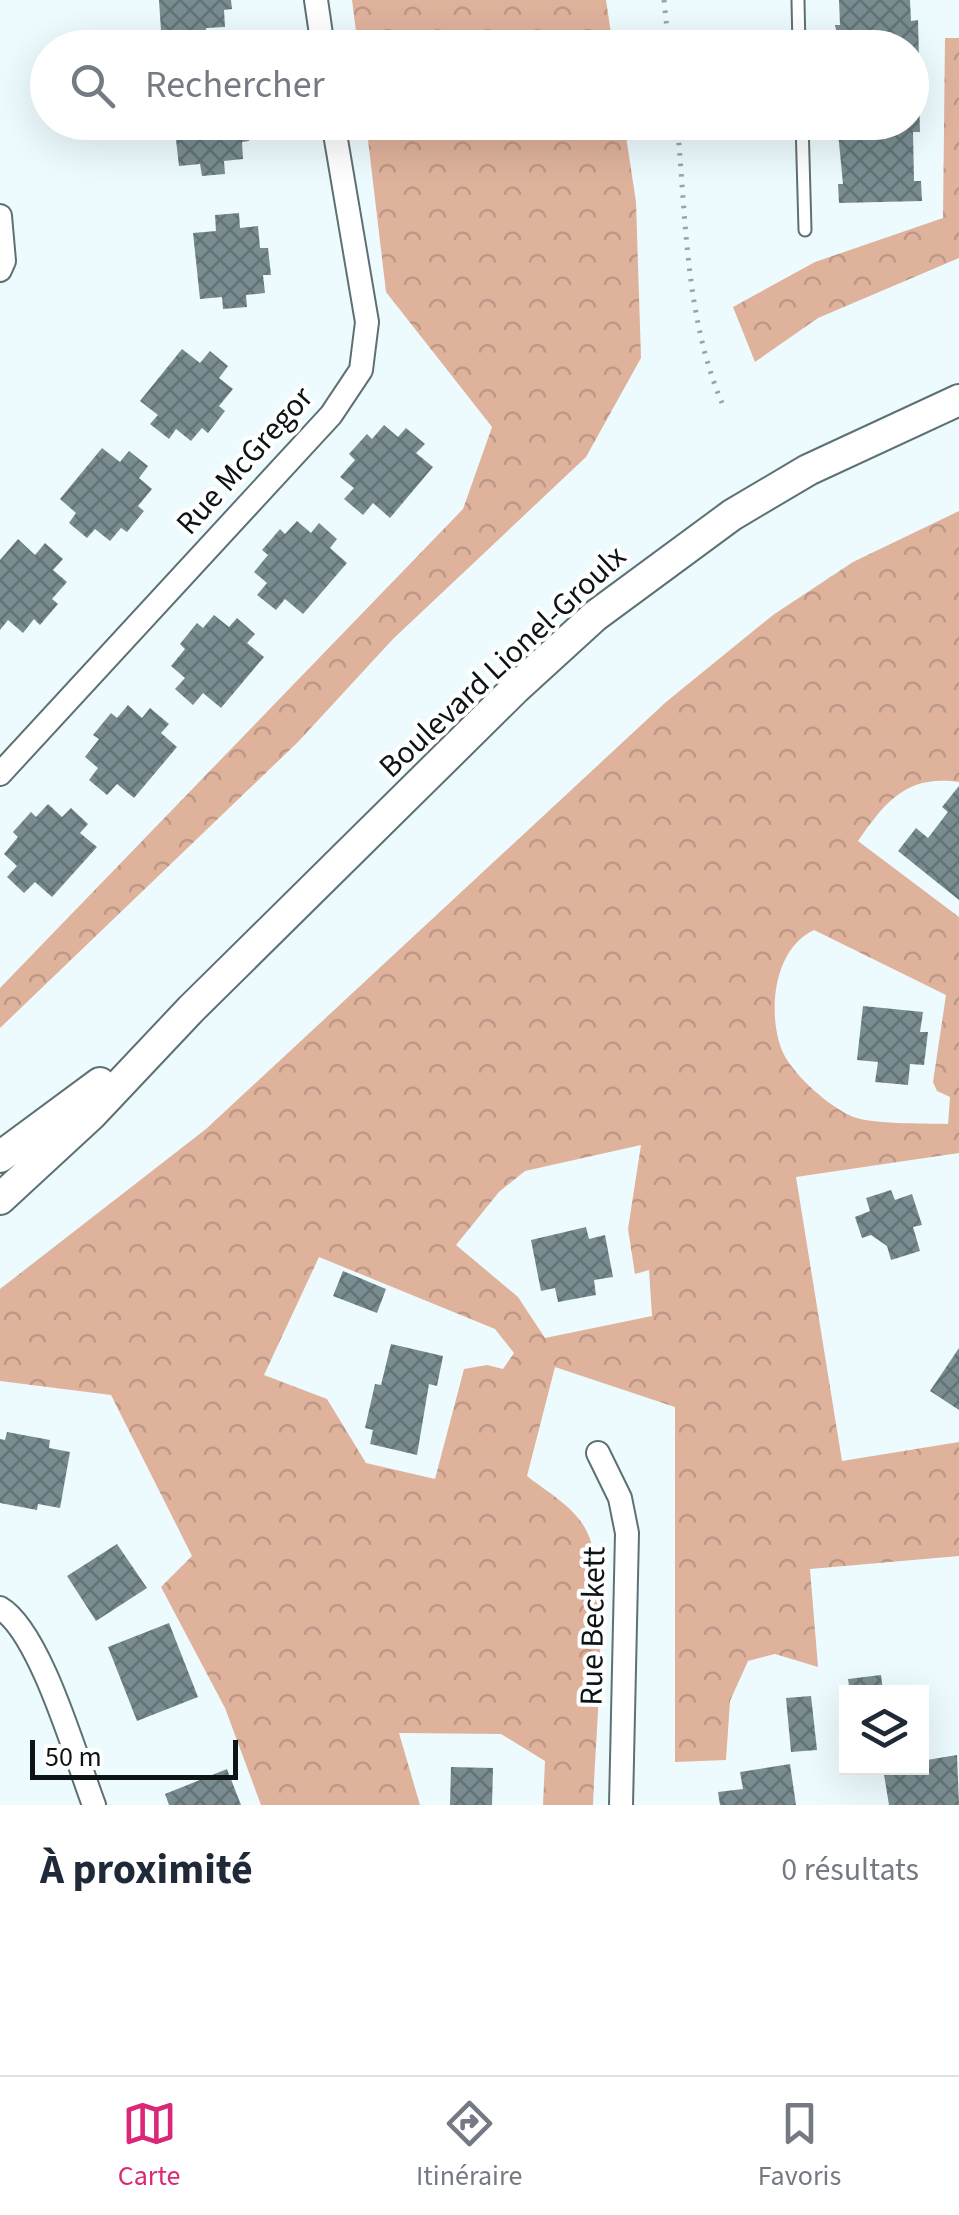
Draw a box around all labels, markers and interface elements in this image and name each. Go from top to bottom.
search box [30,30,929,140]
icon: search [65,58,120,113]
text: Rechercher [145,58,325,112]
street label: Rue McGregor [165,376,325,545]
street label: Boulevard Lionel-Groulx [369,535,637,789]
street label: Rue Beckett [569,1546,617,1706]
map controls [839,1685,929,1775]
button: layers [839,1685,929,1775]
scale bar [30,1735,238,1780]
text: 50 m [45,1737,102,1777]
text: À proximité [40,1840,253,1900]
text: 0 résultats [781,1847,919,1893]
tab: Carte [118,2096,181,2196]
tab: Itinéraire [416,2096,522,2196]
tab: Favoris [758,2096,841,2196]

